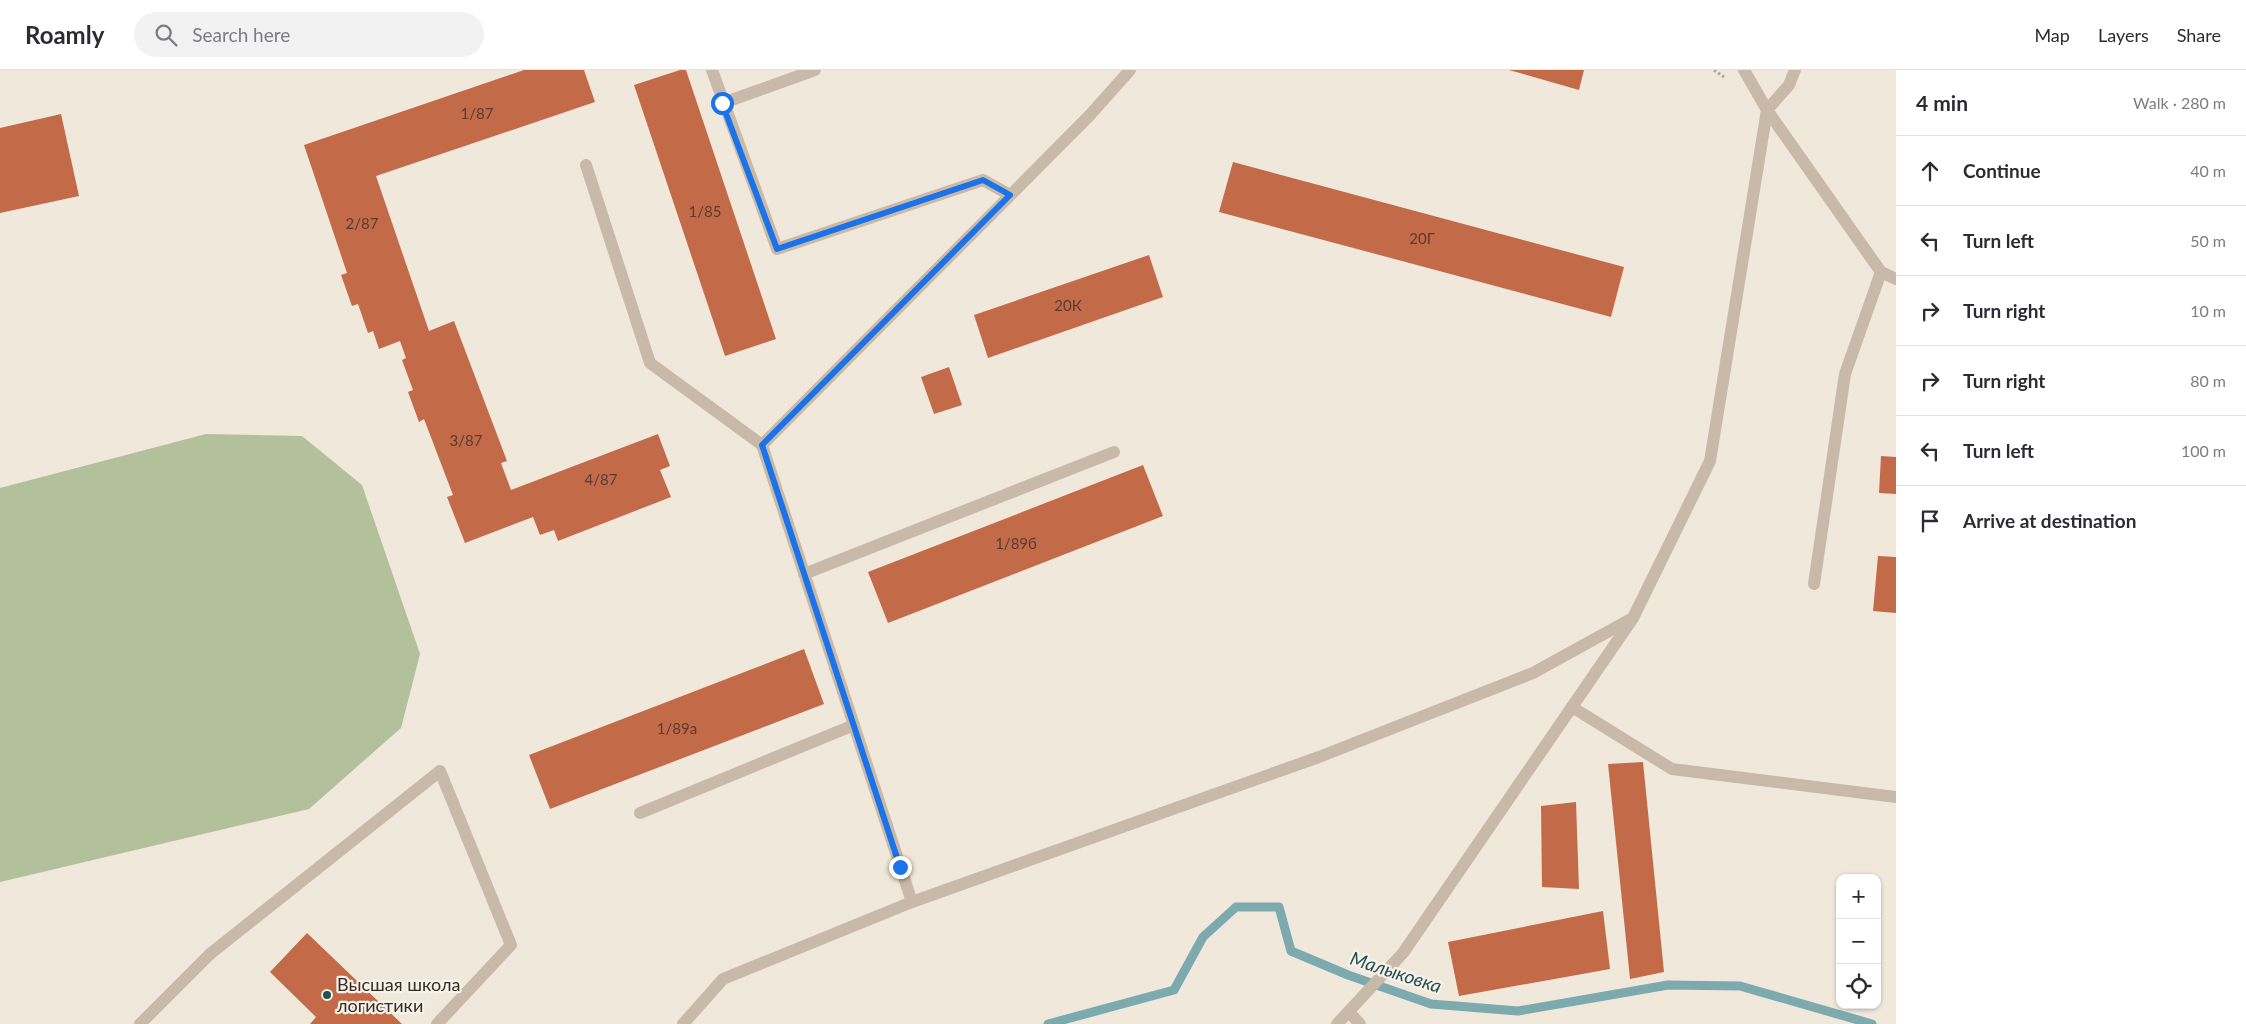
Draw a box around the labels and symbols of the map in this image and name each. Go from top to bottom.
route start [711,92,734,115]
house number: 1/87 [461,104,494,122]
house number: 1/85 [689,202,721,220]
house number: 2/87 [346,214,379,232]
house number: 20Г [1409,229,1435,247]
house number: 20К [1054,296,1082,314]
house number: 3/87 [450,431,483,449]
house number: 4/87 [585,470,618,488]
house number: 1/89б [995,534,1037,552]
house number: 1/89а [657,719,697,737]
route end [889,856,912,879]
water label: Малыковка [1348,946,1445,997]
place label: Высшая школа логистики [337,973,460,1016]
marker: Высшая школа логистики [321,989,333,1001]

